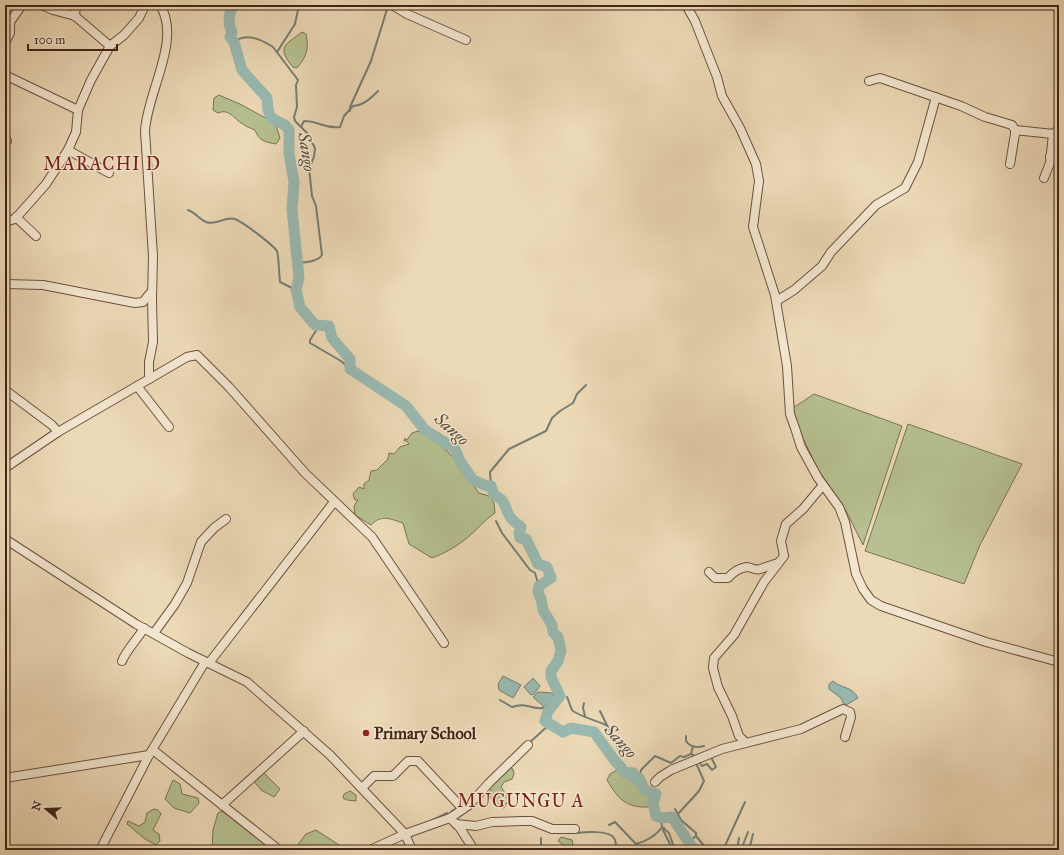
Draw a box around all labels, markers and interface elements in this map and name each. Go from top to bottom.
scale bar [28,26,117,52]
text: 100 m [34,33,65,47]
water label: Sango [293,130,320,173]
district label: MARACHI D [43,153,161,175]
water label: Sango [429,408,474,451]
water label: Sango [599,719,642,763]
place label: Primary School [374,724,477,744]
marker: Primary School [361,728,371,738]
north arrow [26,789,66,829]
district label: MUGUNGU A [457,790,585,812]
text: N [29,799,45,812]

